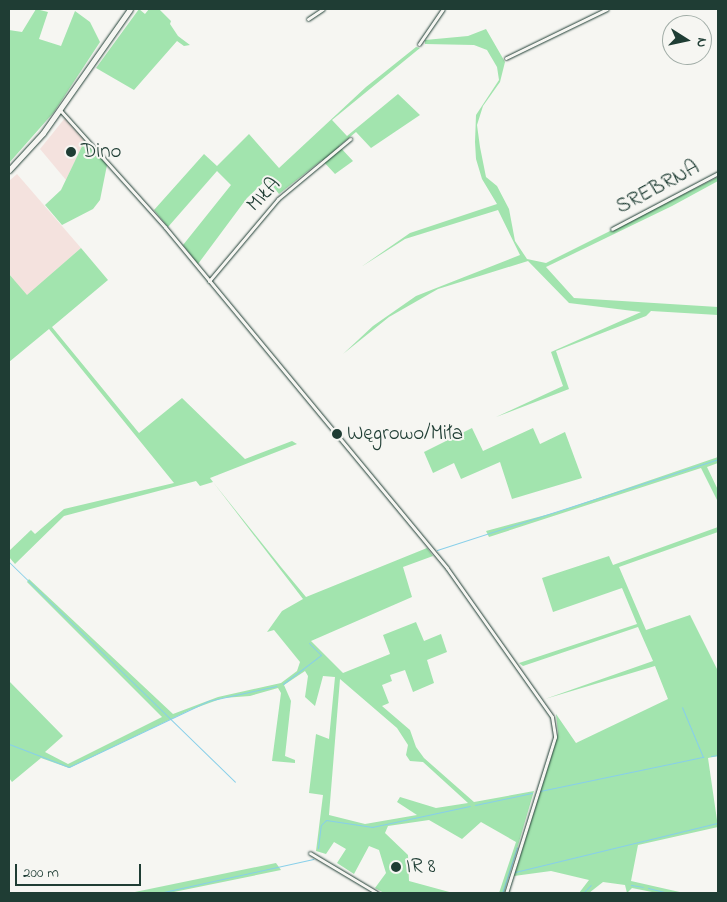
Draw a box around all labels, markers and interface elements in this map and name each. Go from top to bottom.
north arrow [662,15,712,65]
text: N [690,36,712,49]
place label: Dino [81,139,121,165]
marker: Dino [65,146,77,158]
street label: SREBRNA [612,156,704,220]
street label: MIŁA [242,172,286,218]
place label: Węgrowo/Miła [347,421,463,447]
marker: Węgrowo/Miła [331,428,343,440]
scale bar [18,854,144,886]
place label: IR 8 [406,854,436,880]
marker: IR 8 [390,861,402,873]
text: 200 m [23,862,59,884]

